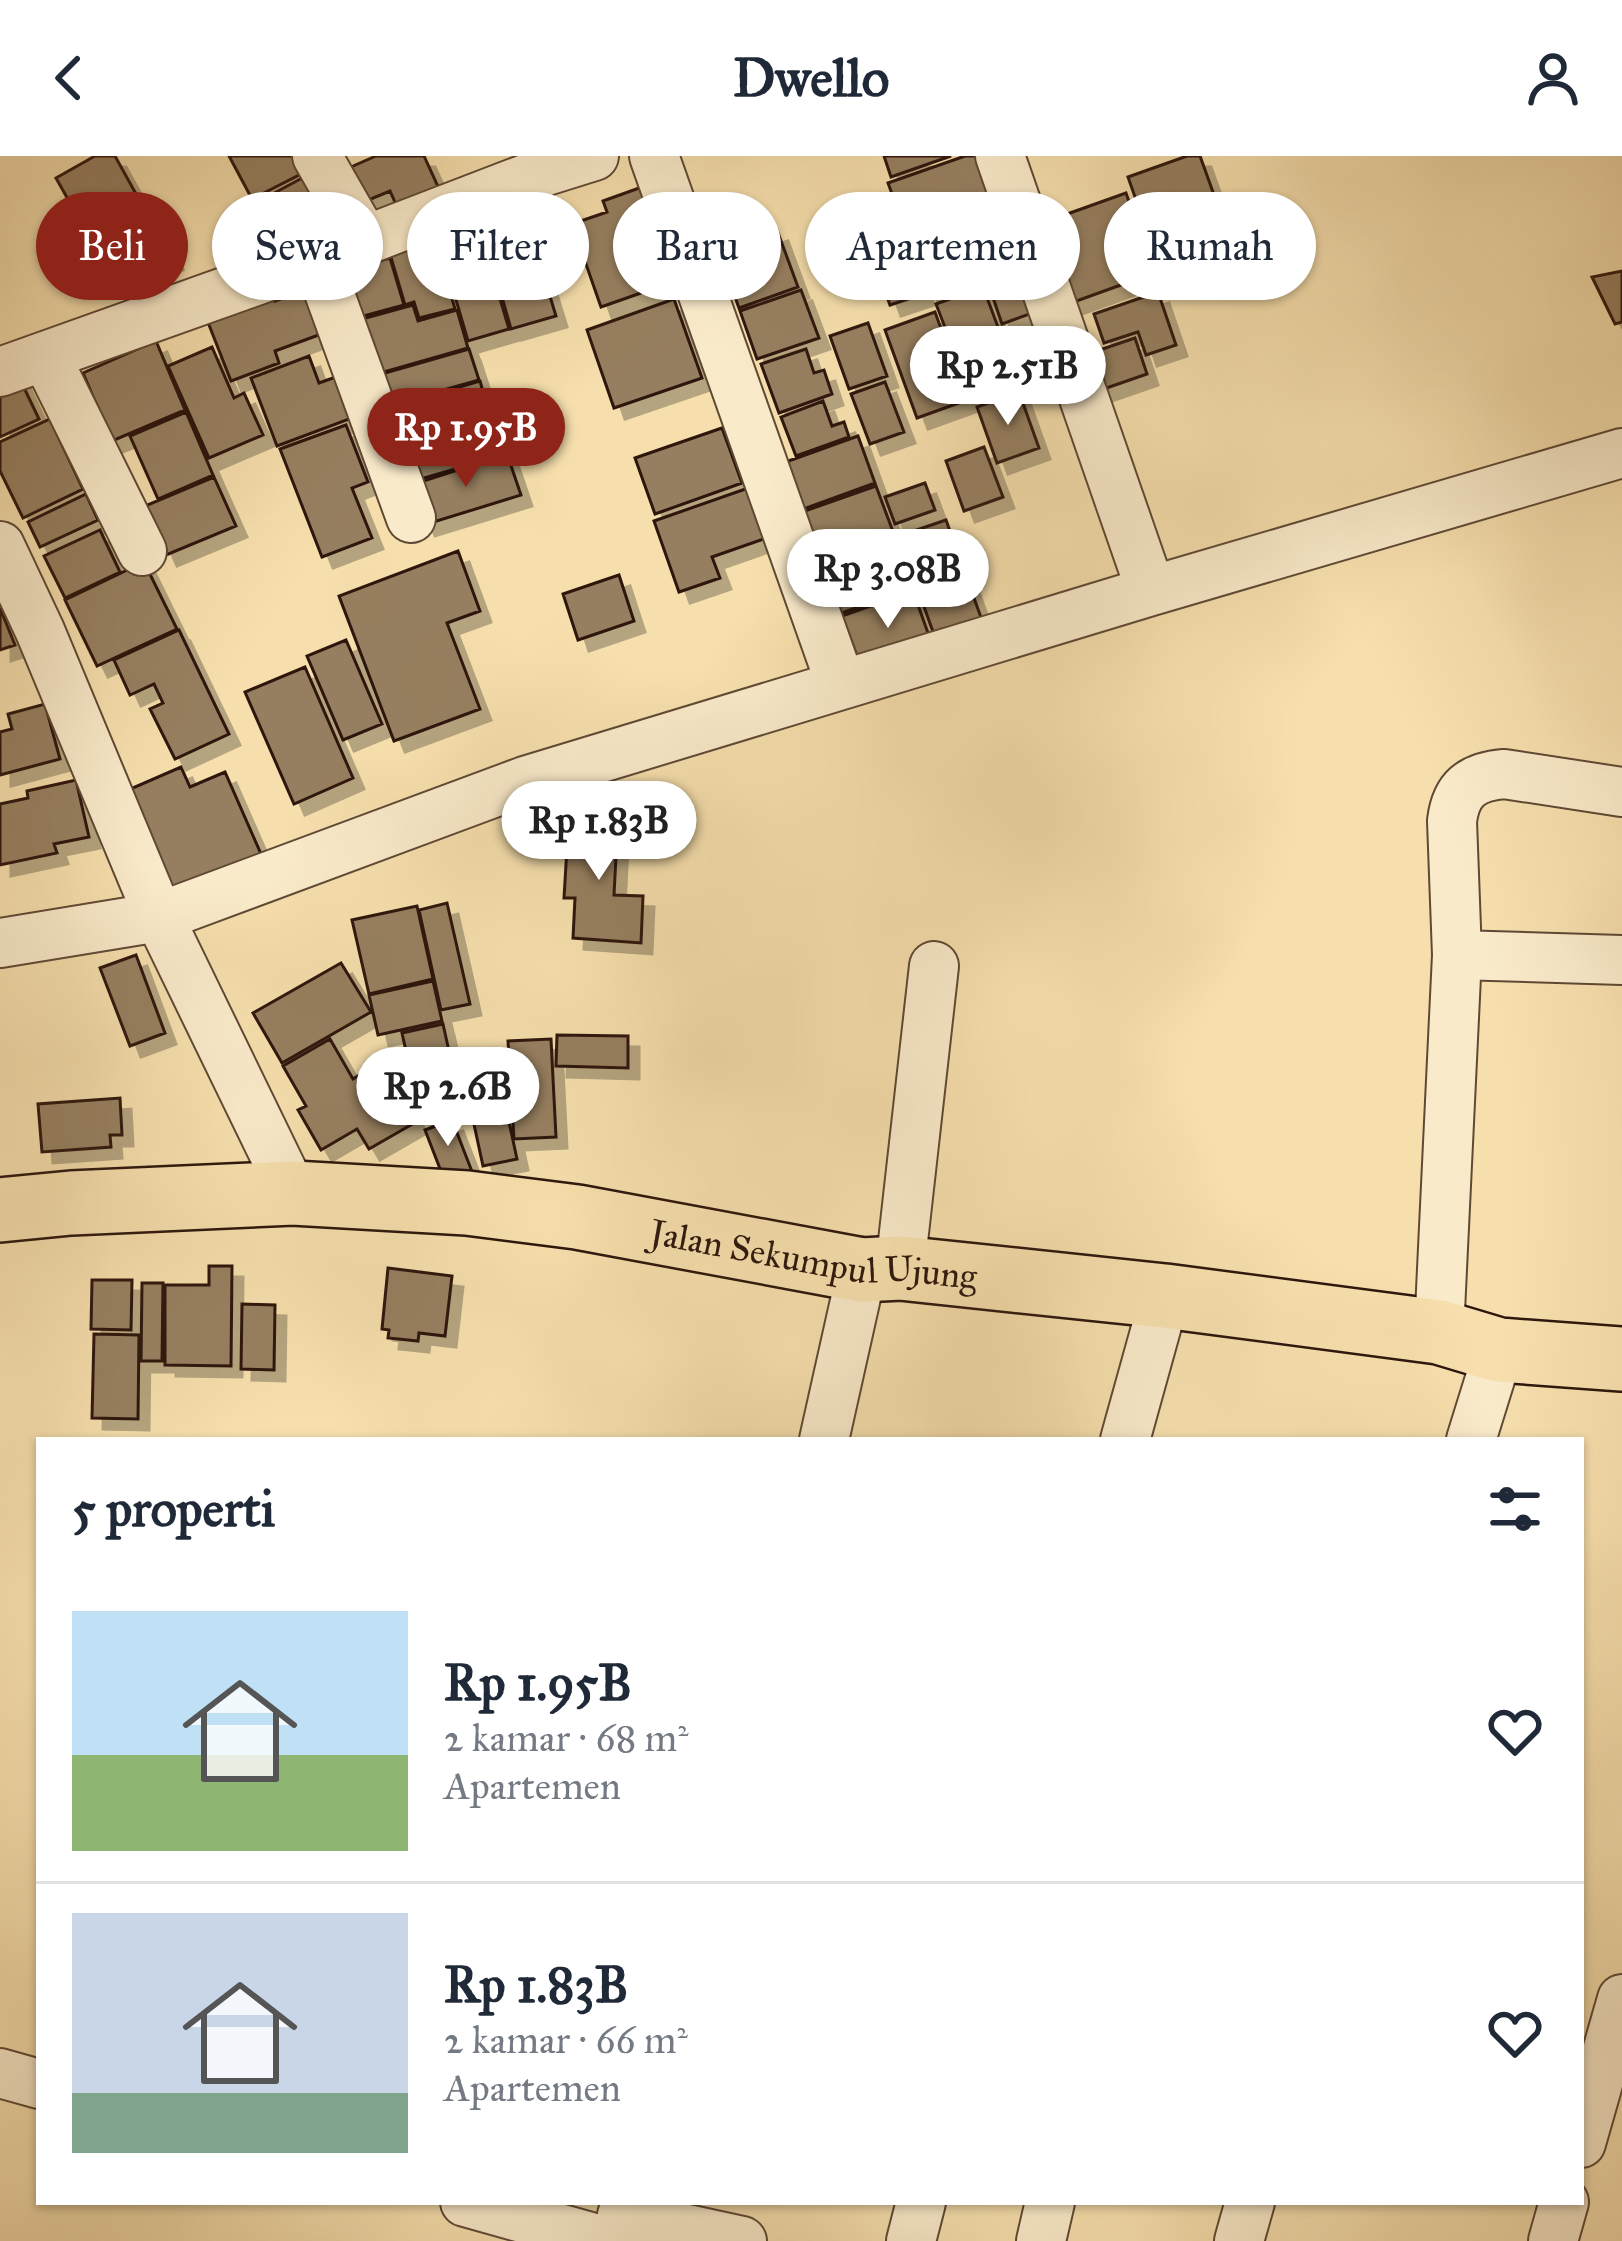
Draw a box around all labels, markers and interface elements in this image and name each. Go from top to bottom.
icon: back [36,45,102,111]
text: Dwello [733,45,889,111]
icon: person [1520,45,1586,111]
chip: Beli [36,192,188,300]
chip: Sewa [212,192,383,300]
chip: Filter [407,192,589,300]
chip: Baru [613,192,781,300]
chip: Apartemen [805,192,1080,300]
chip: Rumah [1104,192,1316,300]
pin: Rp 2.51B [884,326,1132,428]
text: Rp 2.51B [937,341,1079,389]
pin: Rp 1.95B [342,388,590,490]
text: Rp 1.95B [394,403,538,451]
pin: Rp 3.08B [764,529,1012,631]
text: Rp 3.08B [814,544,962,592]
pin: Rp 1.83B [475,781,723,883]
text: Rp 1.83B [529,796,670,844]
pin: Rp 2.6B [337,1047,559,1149]
text: Rp 2.6B [383,1062,513,1110]
street label: Jalan Sekumpul Ujung [643,1209,979,1299]
icon: filters [1482,1476,1548,1542]
text: 5 properti [72,1478,275,1540]
text: Rp 1.95B [444,1652,632,1714]
icon: home [168,1659,312,1803]
icon: heart [1482,1698,1548,1764]
text: 2 kamar · 68 m² [444,1714,689,1762]
text: Apartemen [444,1762,621,1810]
text: Rp 1.83B [444,1954,628,2016]
icon: home [168,1961,312,2105]
icon: heart [1482,2000,1548,2066]
text: 2 kamar · 66 m² [444,2016,688,2064]
text: Apartemen [444,2064,621,2112]

